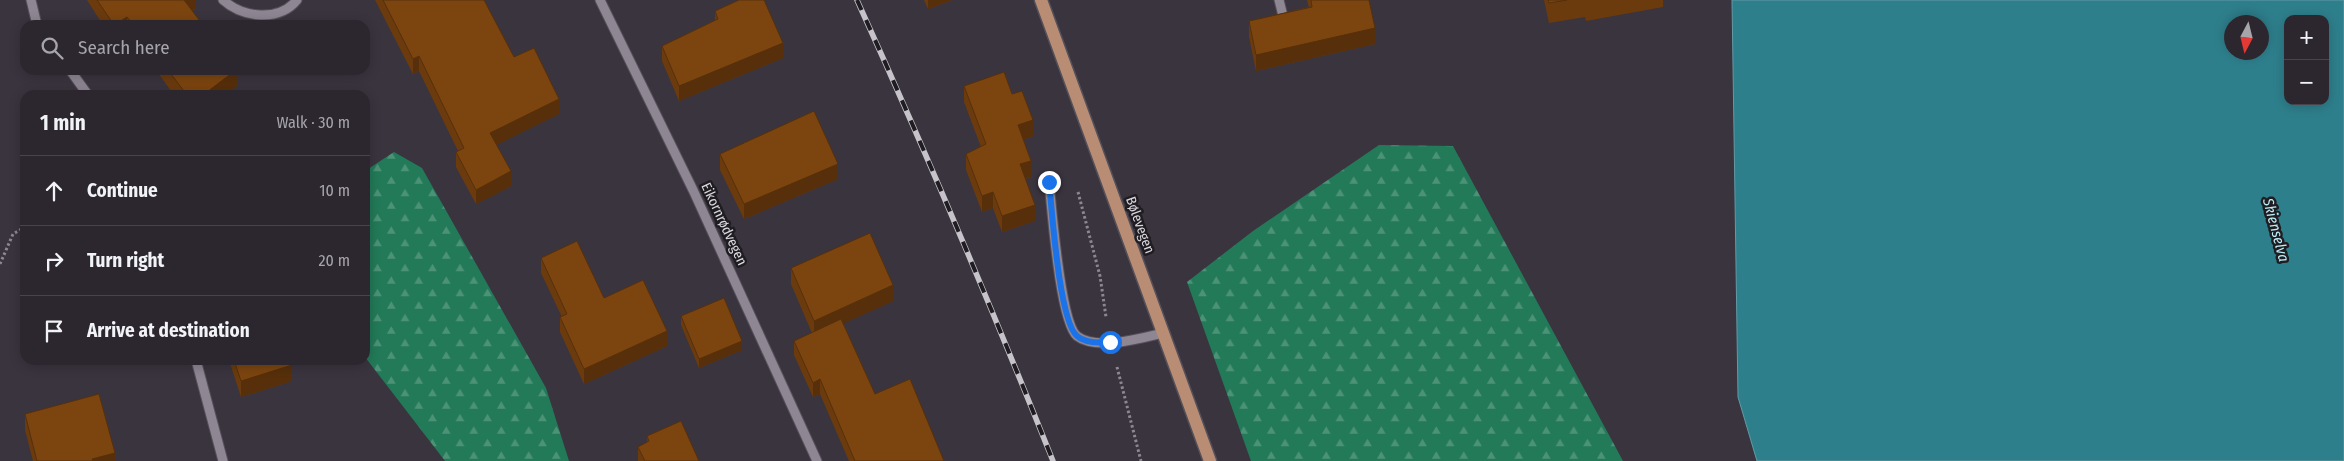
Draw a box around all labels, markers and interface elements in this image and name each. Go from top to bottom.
north arrow [2224,15,2269,60]
map controls [2284,15,2329,105]
button: + [2284,15,2329,60]
search box [20,20,370,75]
icon: search [38,34,66,62]
text: Search here [78,36,170,59]
button: − [2284,60,2329,105]
text: 1 min [40,110,86,136]
text: Walk · 30 m [277,113,350,132]
route end [1038,171,1061,194]
icon: ahead [40,177,68,205]
text: Continue [87,179,158,202]
street label: Eikornrødvegen [697,180,751,268]
text: 10 m [319,181,350,200]
street label: Bølevegen [1122,194,1158,256]
water label: Skienselva [2259,195,2293,264]
icon: right [40,247,68,275]
text: Turn right [87,249,164,272]
text: 20 m [319,251,350,270]
icon: arrive [40,317,68,345]
text: Arrive at destination [87,319,250,342]
route start [1099,331,1122,354]

